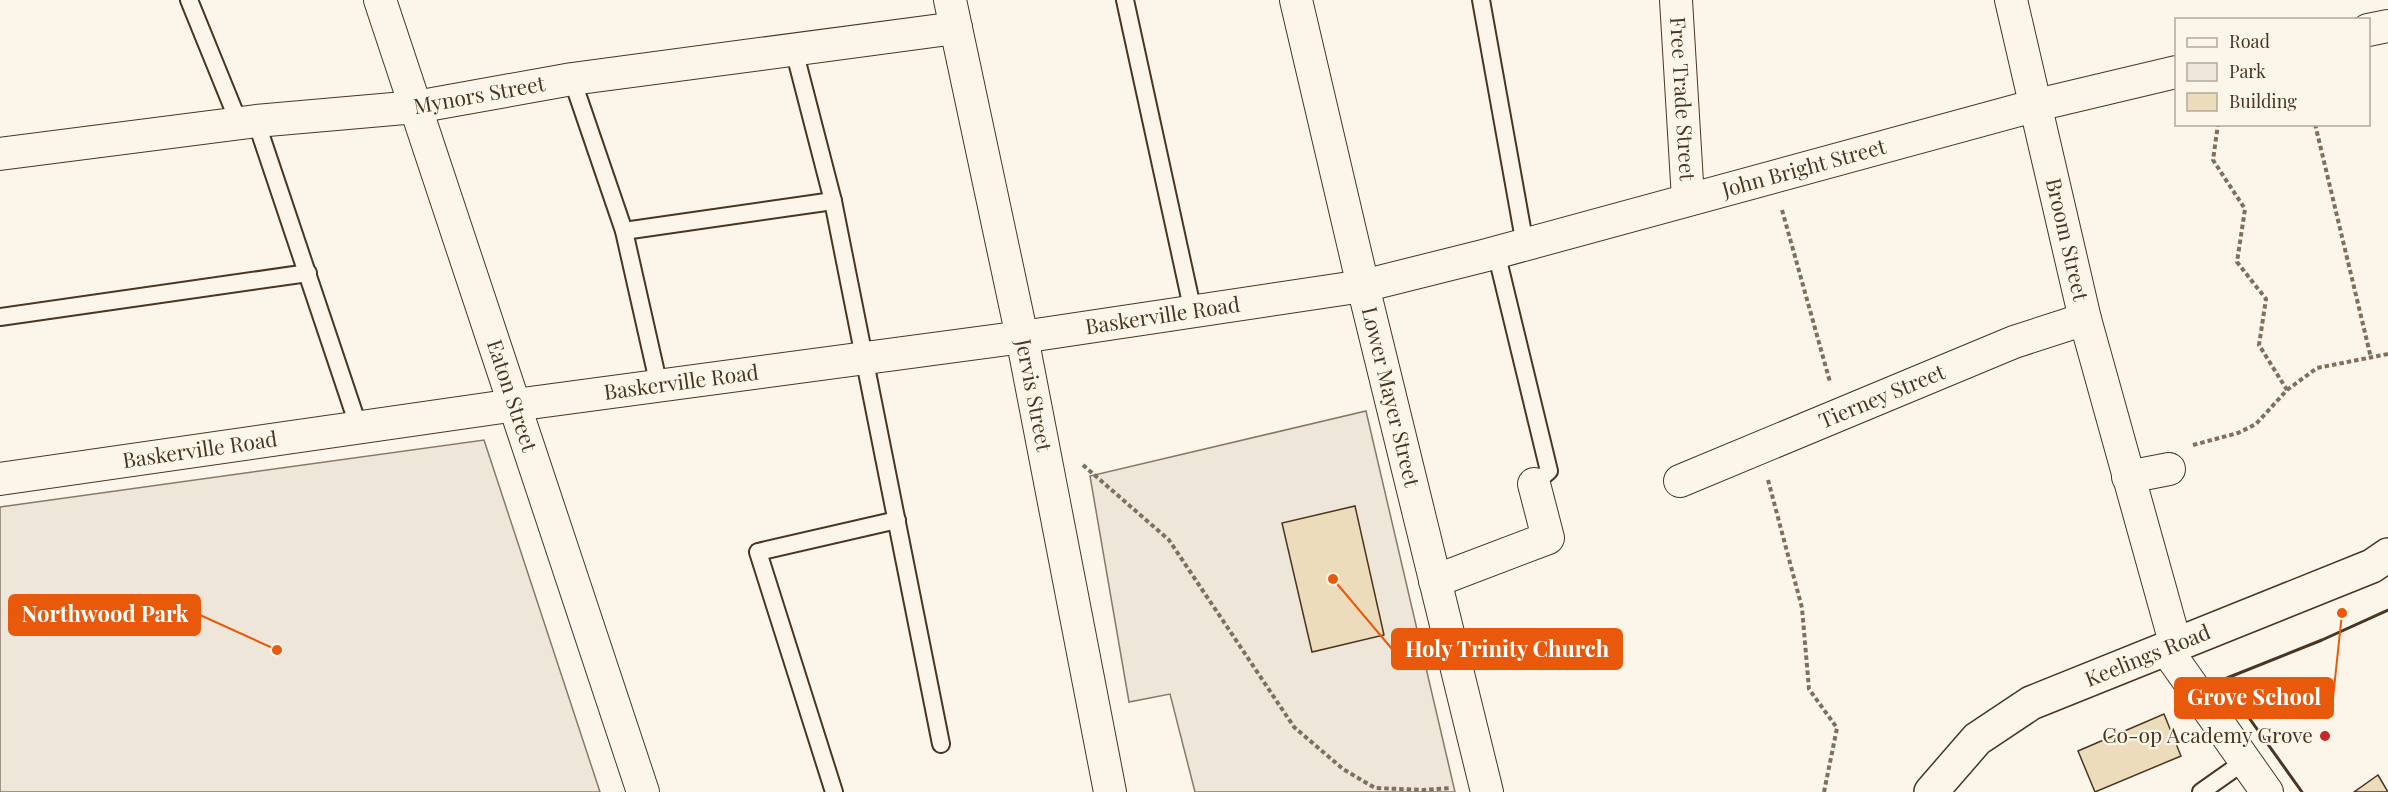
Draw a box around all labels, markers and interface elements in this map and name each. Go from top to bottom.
street label: Free Trade Street [1665,16,1703,182]
legend [2175,18,2370,126]
text: Road [2229,29,2270,53]
text: Park [2229,59,2266,83]
street label: Mynors Street [411,68,547,119]
text: Building [2229,89,2297,113]
street label: John Bright Street [1717,131,1889,203]
street label: Broom Street [2041,175,2096,304]
street label: Baskerville Road [1083,289,1241,339]
street label: Lower Mayer Street [1357,303,1428,490]
street label: Eaton Street [482,335,545,455]
street label: Jervis Street [1010,335,1060,454]
street label: Baskerville Road [602,356,760,405]
street label: Tierney Street [1814,356,1949,434]
street label: Baskerville Road [121,423,279,473]
callout: Northwood Park [9,595,200,635]
text: Northwood Park [22,598,189,628]
street label: Keelings Road [2080,616,2214,692]
callout: Holy Trinity Church [1392,629,1622,669]
text: Holy Trinity Church [1405,633,1610,663]
callout: Grove School [2175,678,2333,718]
text: Grove School [2187,681,2321,711]
place label: Co-op Academy Grove [2102,720,2313,748]
marker: Co-op Academy Grove [2318,729,2332,743]

